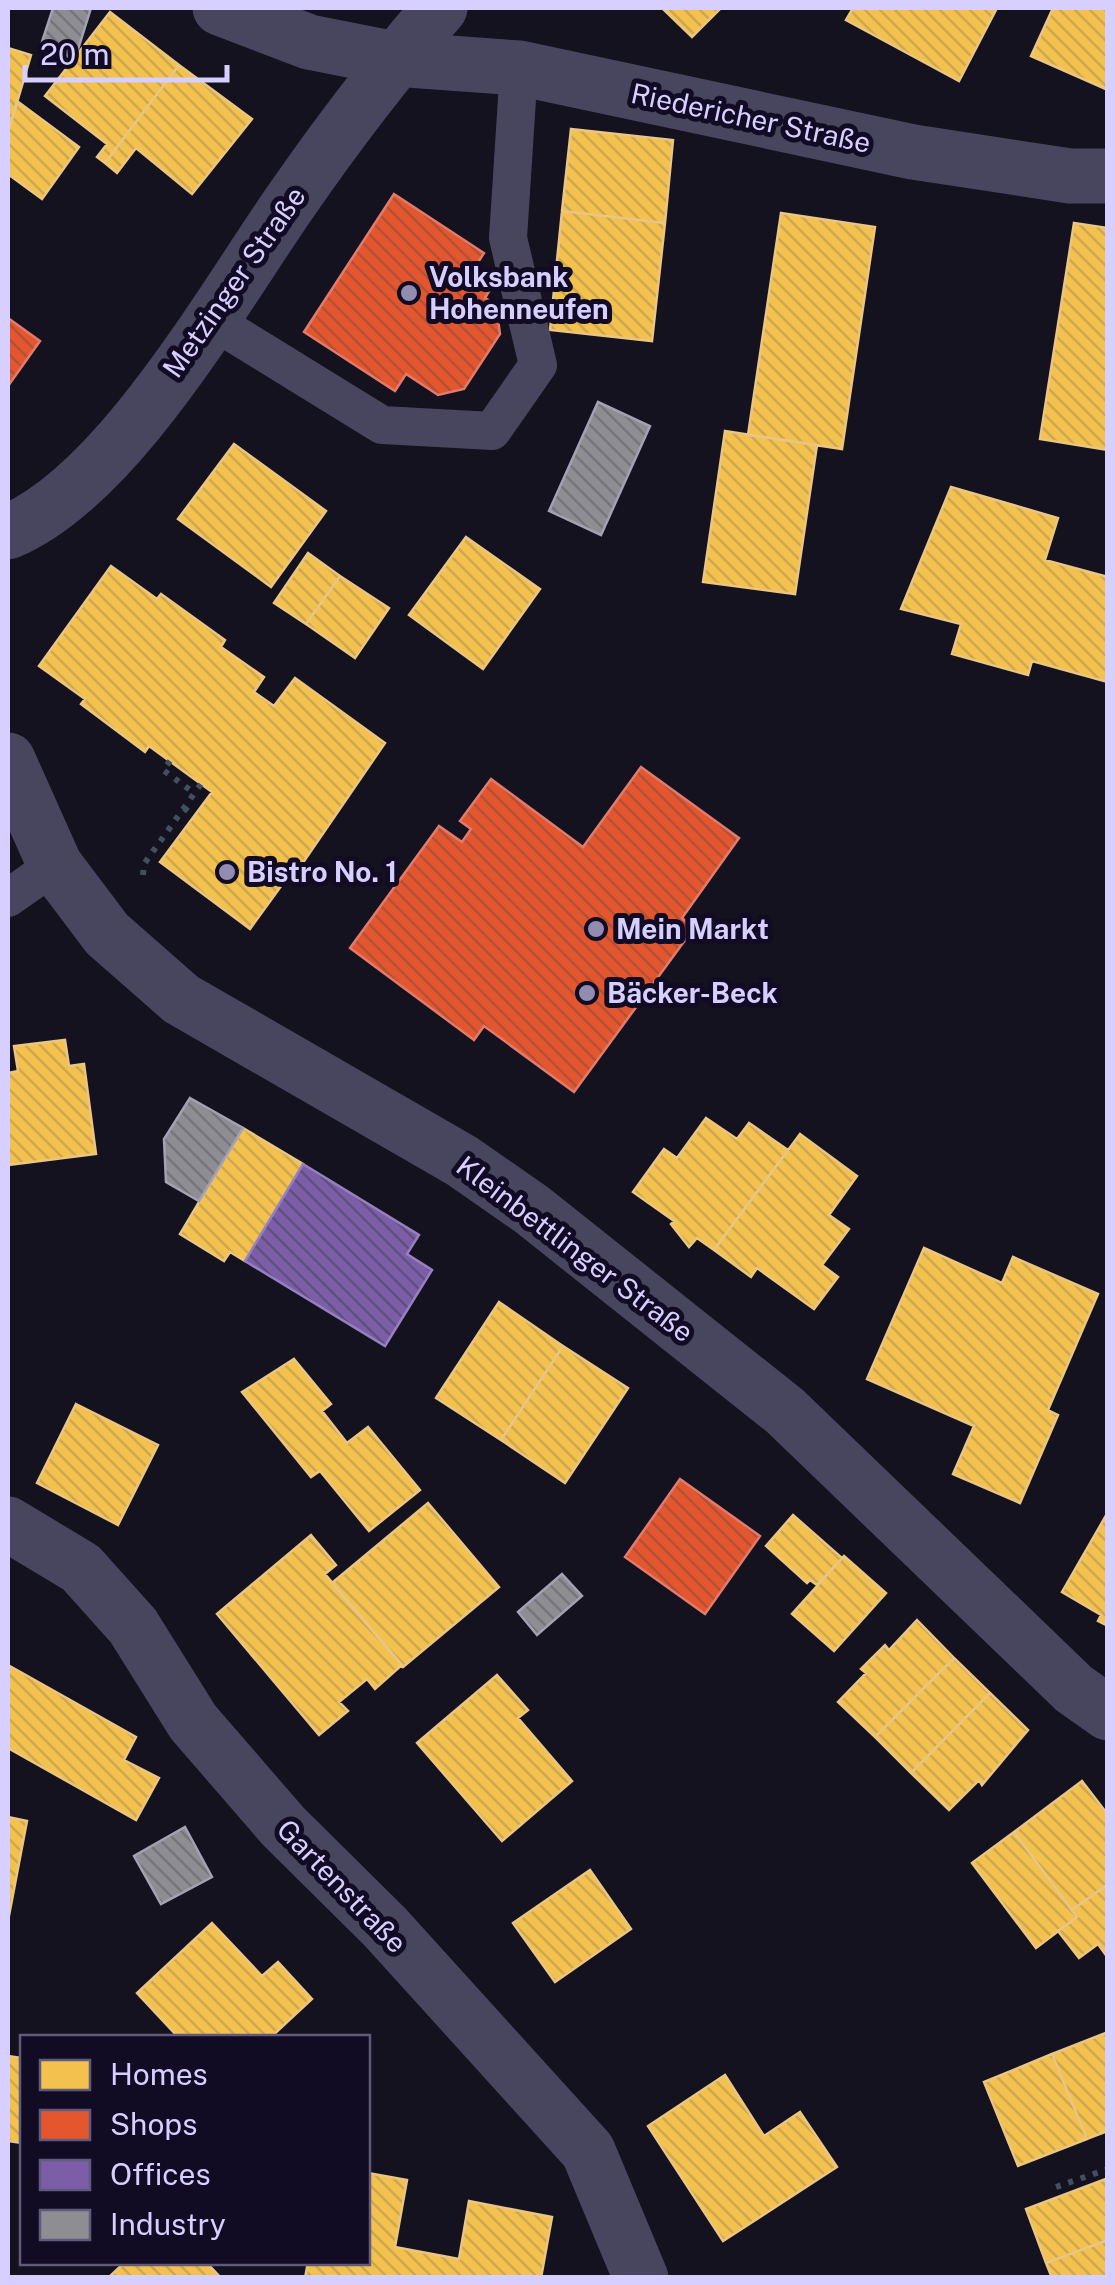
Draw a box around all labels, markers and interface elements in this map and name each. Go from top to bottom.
scale bar [25,20,228,82]
text: 20 m [40,36,109,72]
street label: Riedericher Straße [628,76,874,159]
street label: Metzinger Straße [155,180,312,383]
place label: Volksbank Hohenneufen [429,260,609,325]
marker: Volksbank Hohenneufen [398,282,420,304]
place label: Bistro No. 1 [247,855,397,888]
marker: Bistro No. 1 [216,861,238,883]
place label: Mein Markt [616,912,769,945]
marker: Mein Markt [585,918,607,940]
place label: Bäcker-Beck [607,976,778,1009]
marker: Bäcker-Beck [576,982,598,1004]
street label: Kleinbettlinger Straße [450,1149,700,1348]
street label: Gartenstraße [271,1812,414,1959]
legend [20,2035,370,2265]
text: Homes [110,2056,208,2092]
text: Shops [110,2106,197,2142]
text: Offices [110,2156,211,2192]
text: Industry [110,2206,226,2242]

